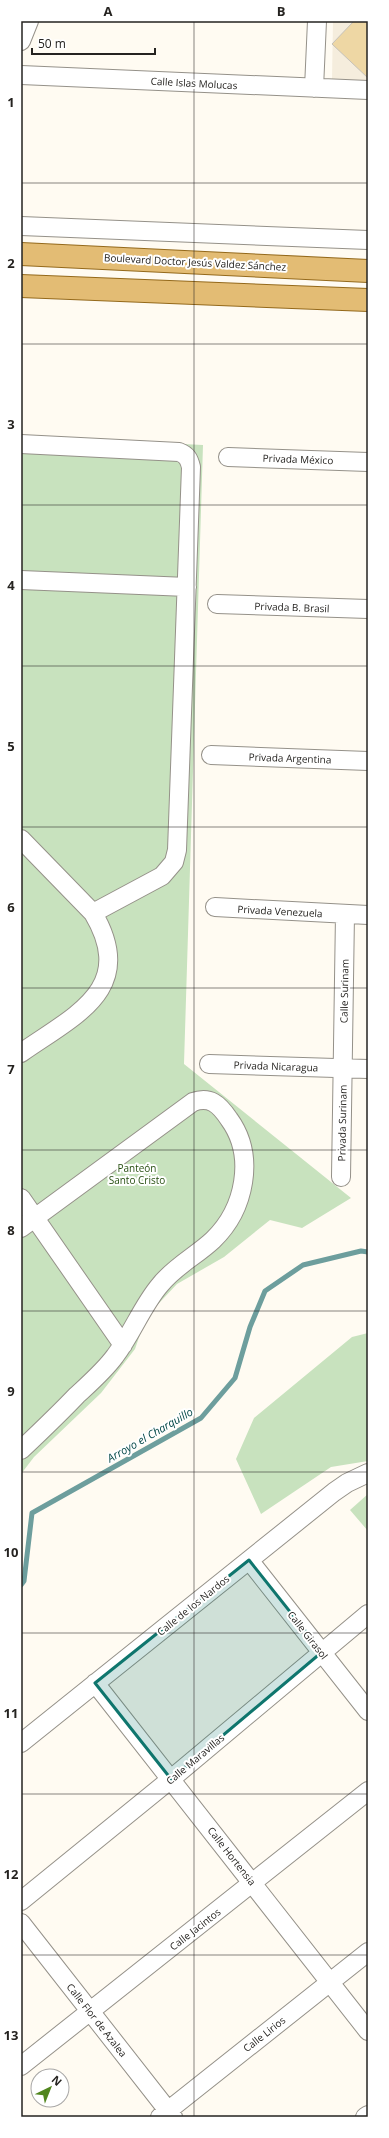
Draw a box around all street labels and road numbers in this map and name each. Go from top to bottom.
street label: Calle Islas Molucas [150,74,238,92]
street label: Boulevard Doctor Jesús Valdez Sánchez [104,250,287,274]
street label: Privada México [262,451,334,467]
street label: Privada B. Brasil [254,599,330,615]
street label: Privada Argentina [248,750,332,766]
street label: Privada Venezuela [237,902,323,920]
street label: Calle Surinam [336,959,352,1023]
street label: Privada Nicaragua [233,1058,319,1074]
street label: Privada Surinam [334,1085,350,1161]
street label: Calle de los Nardos [154,1571,232,1639]
street label: Calle Girasol [285,1608,331,1662]
street label: Calle Maravillas [163,1730,227,1788]
street label: Calle Hortensia [205,1824,259,1888]
street label: Calle Jacintos [167,1905,224,1953]
street label: Calle Flor de Azalea [64,1980,130,2060]
street label: Calle Lirios [240,2013,288,2055]

